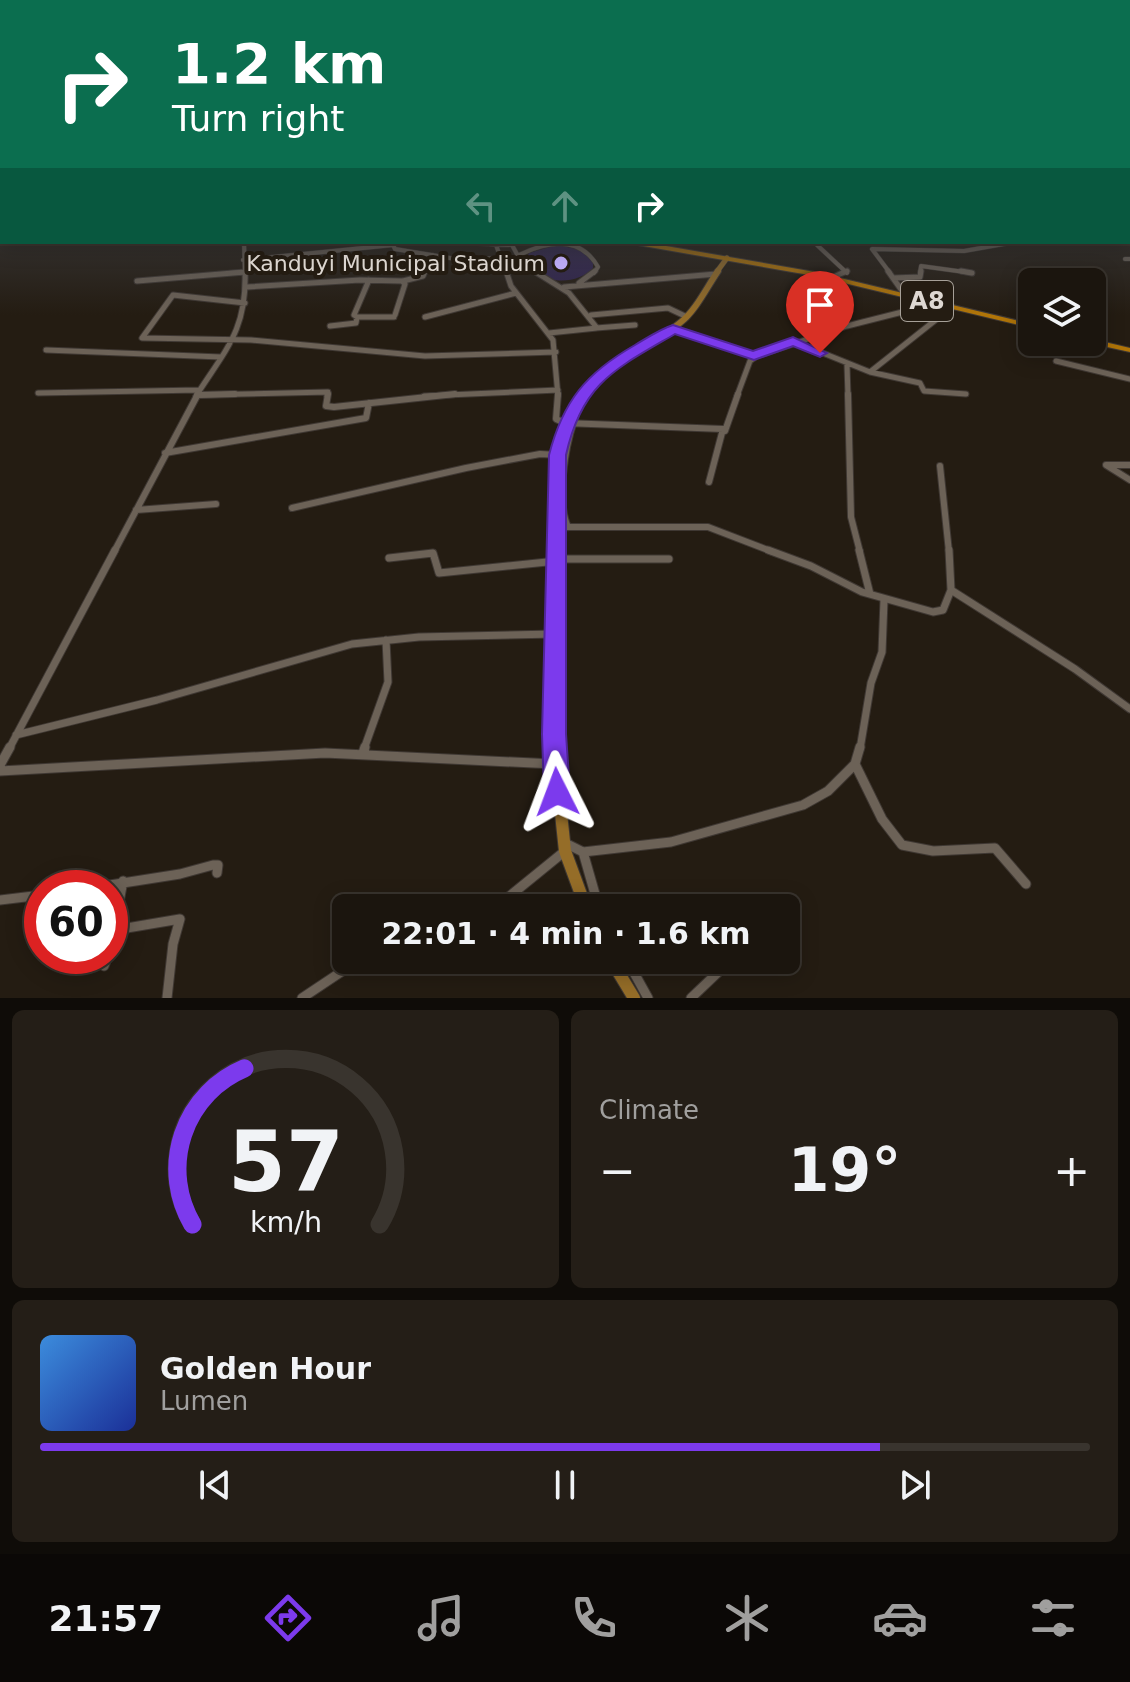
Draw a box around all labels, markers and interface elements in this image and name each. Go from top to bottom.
text: 1.2 km [172,31,386,96]
icon: right [40,32,144,136]
text: Turn right [172,98,344,139]
icon: left [459,184,503,228]
icon: ahead [543,184,587,228]
icon: right [627,184,671,228]
place label: Kanduyi Municipal Stadium [246,251,545,276]
marker: Kanduyi Municipal Stadium [552,254,570,272]
map controls [1018,268,1106,356]
button: layers [1018,268,1106,356]
pin [786,271,854,353]
road number: A8 [901,281,953,321]
icon: arrive [798,283,842,327]
position arrow [515,750,599,834]
speed limit sign: 60 [24,870,128,974]
text: 22:01 · 4 min · 1.6 km [381,916,751,951]
text: Climate [599,1095,699,1125]
text: 57 [228,1114,343,1211]
text: 19° [788,1135,901,1205]
text: − [599,1145,636,1196]
text: + [1053,1145,1090,1196]
text: km/h [249,1205,322,1239]
text: Golden Hour [160,1351,371,1386]
text: Lumen [160,1386,248,1416]
icon: previous [193,1463,237,1507]
icon: pause [543,1463,587,1507]
icon: next [893,1463,937,1507]
icon: directions [260,1590,316,1646]
icon: music [413,1590,469,1646]
icon: phone [566,1590,622,1646]
icon: climate [719,1590,775,1646]
icon: car [872,1590,928,1646]
icon: filters [1025,1590,1081,1646]
text: 21:57 [49,1598,163,1639]

